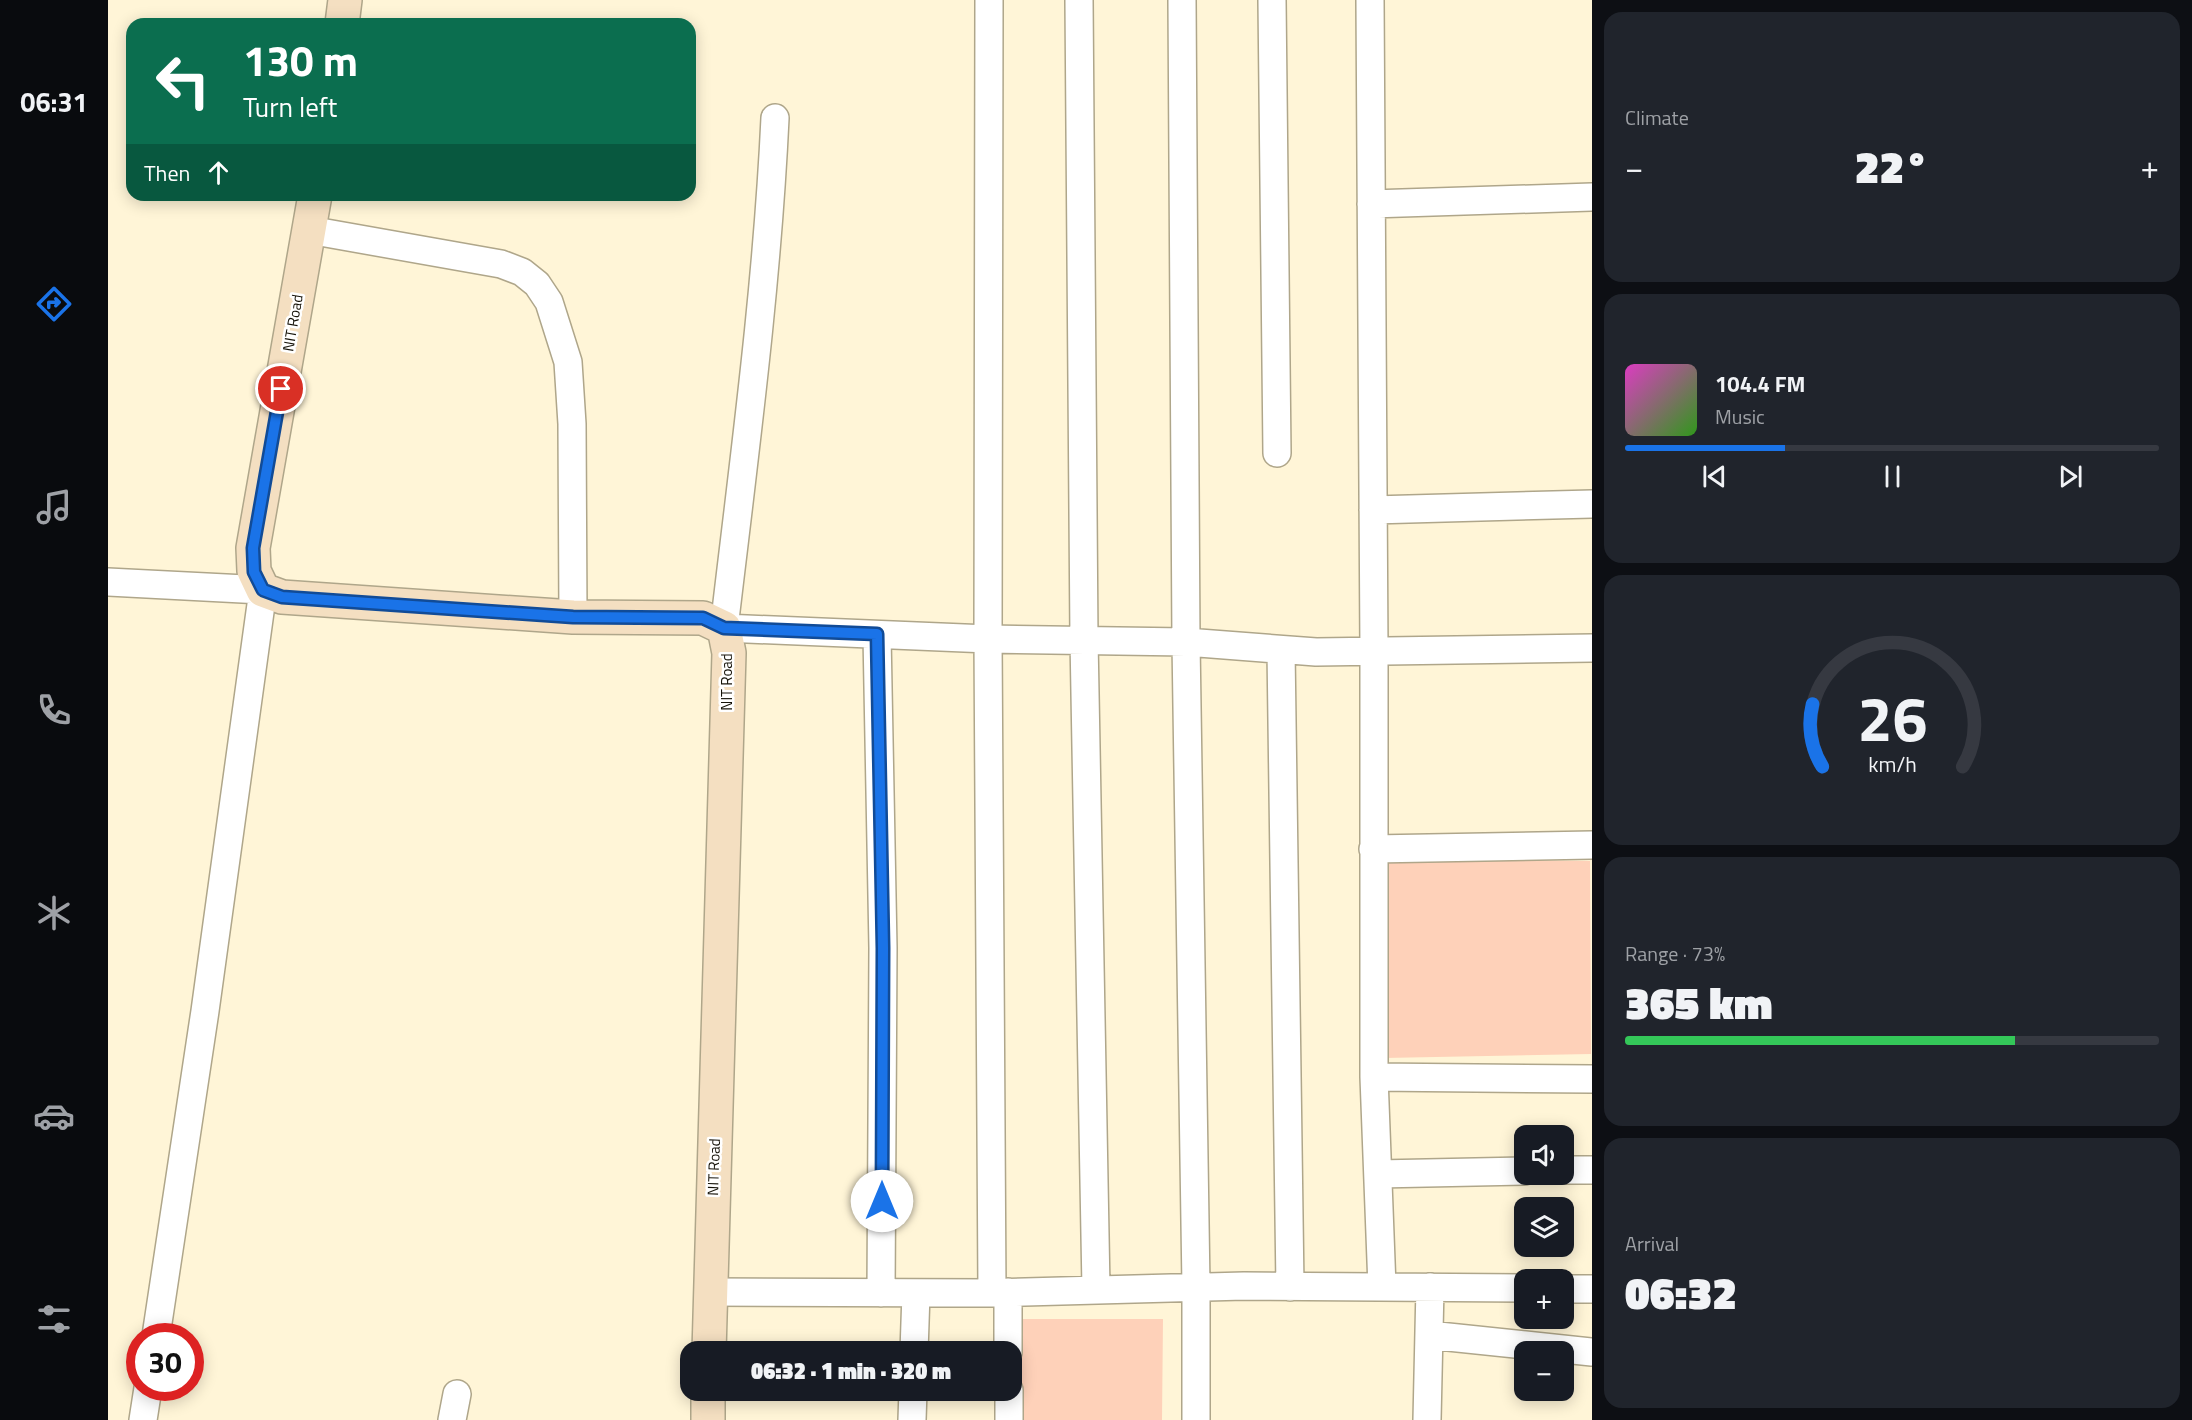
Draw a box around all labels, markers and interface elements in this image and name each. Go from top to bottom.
text: 130 m [243,28,358,92]
icon: left [144,42,222,120]
text: 06:31 [20,81,88,122]
text: Turn left [243,86,337,127]
text: Climate [1625,102,1689,133]
text: 22° [1855,132,1929,200]
text: − [1625,142,1643,192]
text: + [2141,142,2159,192]
text: Then [144,156,190,190]
icon: ahead [202,156,235,189]
icon: directions [33,283,75,325]
street label: NIT Road [276,293,309,353]
pin [255,363,306,414]
text: 104.4 FM [1715,367,1805,401]
icon: arrive [264,372,297,405]
text: Music [1715,401,1765,432]
icon: previous [1698,460,1731,493]
icon: pause [1876,460,1909,493]
icon: next [2054,460,2087,493]
icon: music [33,486,75,528]
street label: NIT Road [715,653,738,711]
text: 26 [1857,670,1927,765]
icon: phone [33,689,75,731]
text: km/h [1868,748,1916,780]
icon: climate [33,892,75,934]
text: Range · 73% [1625,938,1725,969]
text: 365 km [1625,968,1773,1036]
icon: car [33,1095,75,1137]
map controls [1514,1125,1574,1401]
button: sound [1514,1125,1574,1185]
street label: NIT Road [701,1138,726,1196]
position arrow [850,1169,914,1233]
button: layers [1514,1197,1574,1257]
text: Arrival [1625,1228,1679,1259]
text: 06:32 [1625,1258,1737,1326]
button: + [1514,1269,1574,1329]
icon: filters [33,1298,75,1340]
speed limit sign: 30 [126,1323,204,1401]
button: − [1514,1341,1574,1401]
text: 06:32 · 1 min · 320 m [751,1354,951,1388]

